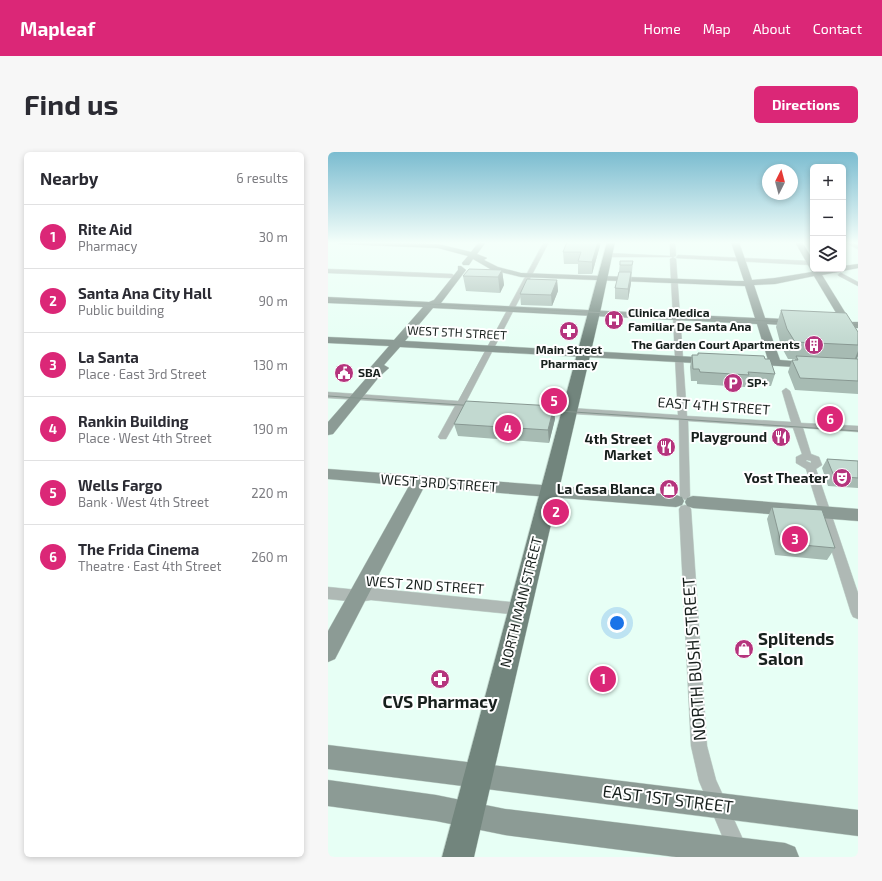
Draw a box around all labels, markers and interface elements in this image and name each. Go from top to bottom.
text: Mapleaf [20,17,95,40]
text: Home [644,20,681,37]
text: Map [703,20,731,37]
text: About [753,20,791,37]
text: Contact [813,20,862,37]
button: Directions [754,86,858,123]
text: Find us [24,87,118,121]
north arrow [762,164,798,200]
map controls [810,164,846,272]
button: + [810,164,846,200]
text: Nearby [40,168,98,188]
text: 6 results [236,170,288,186]
button: − [810,200,846,236]
text: Rite Aid [78,220,132,238]
text: 1 [50,229,56,245]
text: 30 m [259,229,288,245]
button: layers [810,236,846,272]
text: Pharmacy [78,238,137,254]
text: Santa Ana City Hall [78,284,212,302]
text: 2 [49,293,57,309]
text: 90 m [258,293,288,309]
text: Public building [78,302,164,318]
place label: Clinica Medica Familiar De Santa Ana [628,305,751,333]
hospital icon: Clinica Medica Familiar De Santa Ana [603,309,625,331]
pharmacy icon: Main Street Pharmacy [558,320,580,342]
street label: WEST 5TH STREET [407,322,507,342]
building icon: The Garden Court Apartments [803,334,825,356]
place label: The Garden Court Apartments [631,337,800,351]
place label: Main Street Pharmacy [536,342,602,371]
text: La Santa [78,348,139,366]
text: 3 [49,357,57,373]
text: 130 m [253,357,288,373]
public building icon: SBA [333,362,355,384]
place label: SBA [358,365,381,379]
text: Place · East 3rd Street [78,366,206,382]
parking icon: SP+ [722,372,744,394]
place label: SP+ [747,375,768,389]
pin: 5 [541,386,567,416]
street label: EAST 4TH STREET [657,393,771,418]
pin: 6 [817,404,843,434]
text: Rankin Building [78,412,188,430]
pin: 4 [495,413,521,443]
text: 4 [49,421,57,437]
text: 190 m [253,421,288,437]
restaurant icon: Playground [770,426,792,448]
place label: Playground [691,428,767,445]
text: Place · West 4th Street [78,430,212,446]
place label: 4th Street Market [585,430,652,463]
restaurant icon: 4th Street Market [655,436,677,458]
theatre icon: Yost Theater [831,467,853,489]
place label: Yost Theater [744,469,828,486]
street label: WEST 3RD STREET [380,470,498,495]
text: Wells Fargo [78,476,162,494]
shop icon: La Casa Blanca [658,478,680,500]
place label: La Casa Blanca [557,480,655,497]
text: 5 [49,485,57,501]
text: 220 m [251,485,288,501]
text: Bank · West 4th Street [78,494,209,510]
pin: 2 [543,497,569,527]
pin: 3 [782,524,808,554]
street label: NORTH MAIN STREET [496,535,545,669]
text: The Frida Cinema [78,540,199,558]
text: 6 [49,549,57,565]
text: 260 m [251,549,288,565]
text: Theatre · East 4th Street [78,558,221,574]
street label: WEST 2ND STREET [365,572,485,597]
street label: NORTH BUSH STREET [677,576,709,742]
your location [607,613,627,633]
place label: Splitends Salon [758,628,834,668]
shop icon: Splitends Salon [733,638,755,660]
pin: 1 [590,664,616,694]
pharmacy icon: CVS Pharmacy [429,668,451,690]
place label: CVS Pharmacy [382,691,498,712]
street label: EAST 1ST STREET [602,780,735,816]

